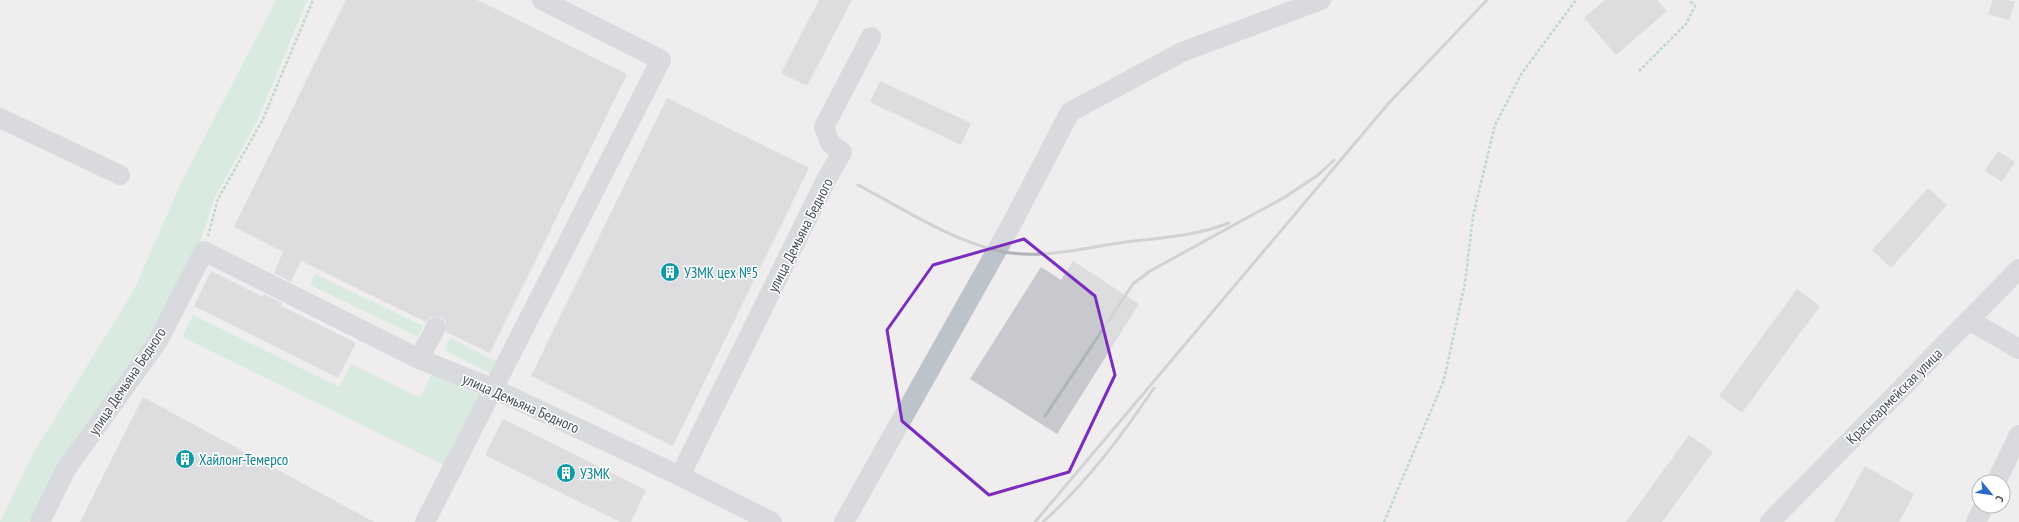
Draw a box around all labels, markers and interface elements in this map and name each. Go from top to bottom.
street label: улица Демьяна Бедного [763,175,837,295]
building icon: УЗМК цех №5 [659,261,681,283]
place label: УЗМК цех №5 [684,263,758,282]
street label: улица Демьяна Бедного [84,324,170,438]
street label: Красноармейская улица [1842,344,1946,448]
street label: улица Демьяна Бедного [460,369,582,437]
building icon: Хайлонг-Темерсо [174,448,196,470]
place label: Хайлонг-Темерсо [199,450,288,469]
building icon: УЗМК [555,462,577,484]
place label: УЗМК [580,464,611,483]
north arrow [1971,474,2011,514]
text: С [1992,493,2007,504]

